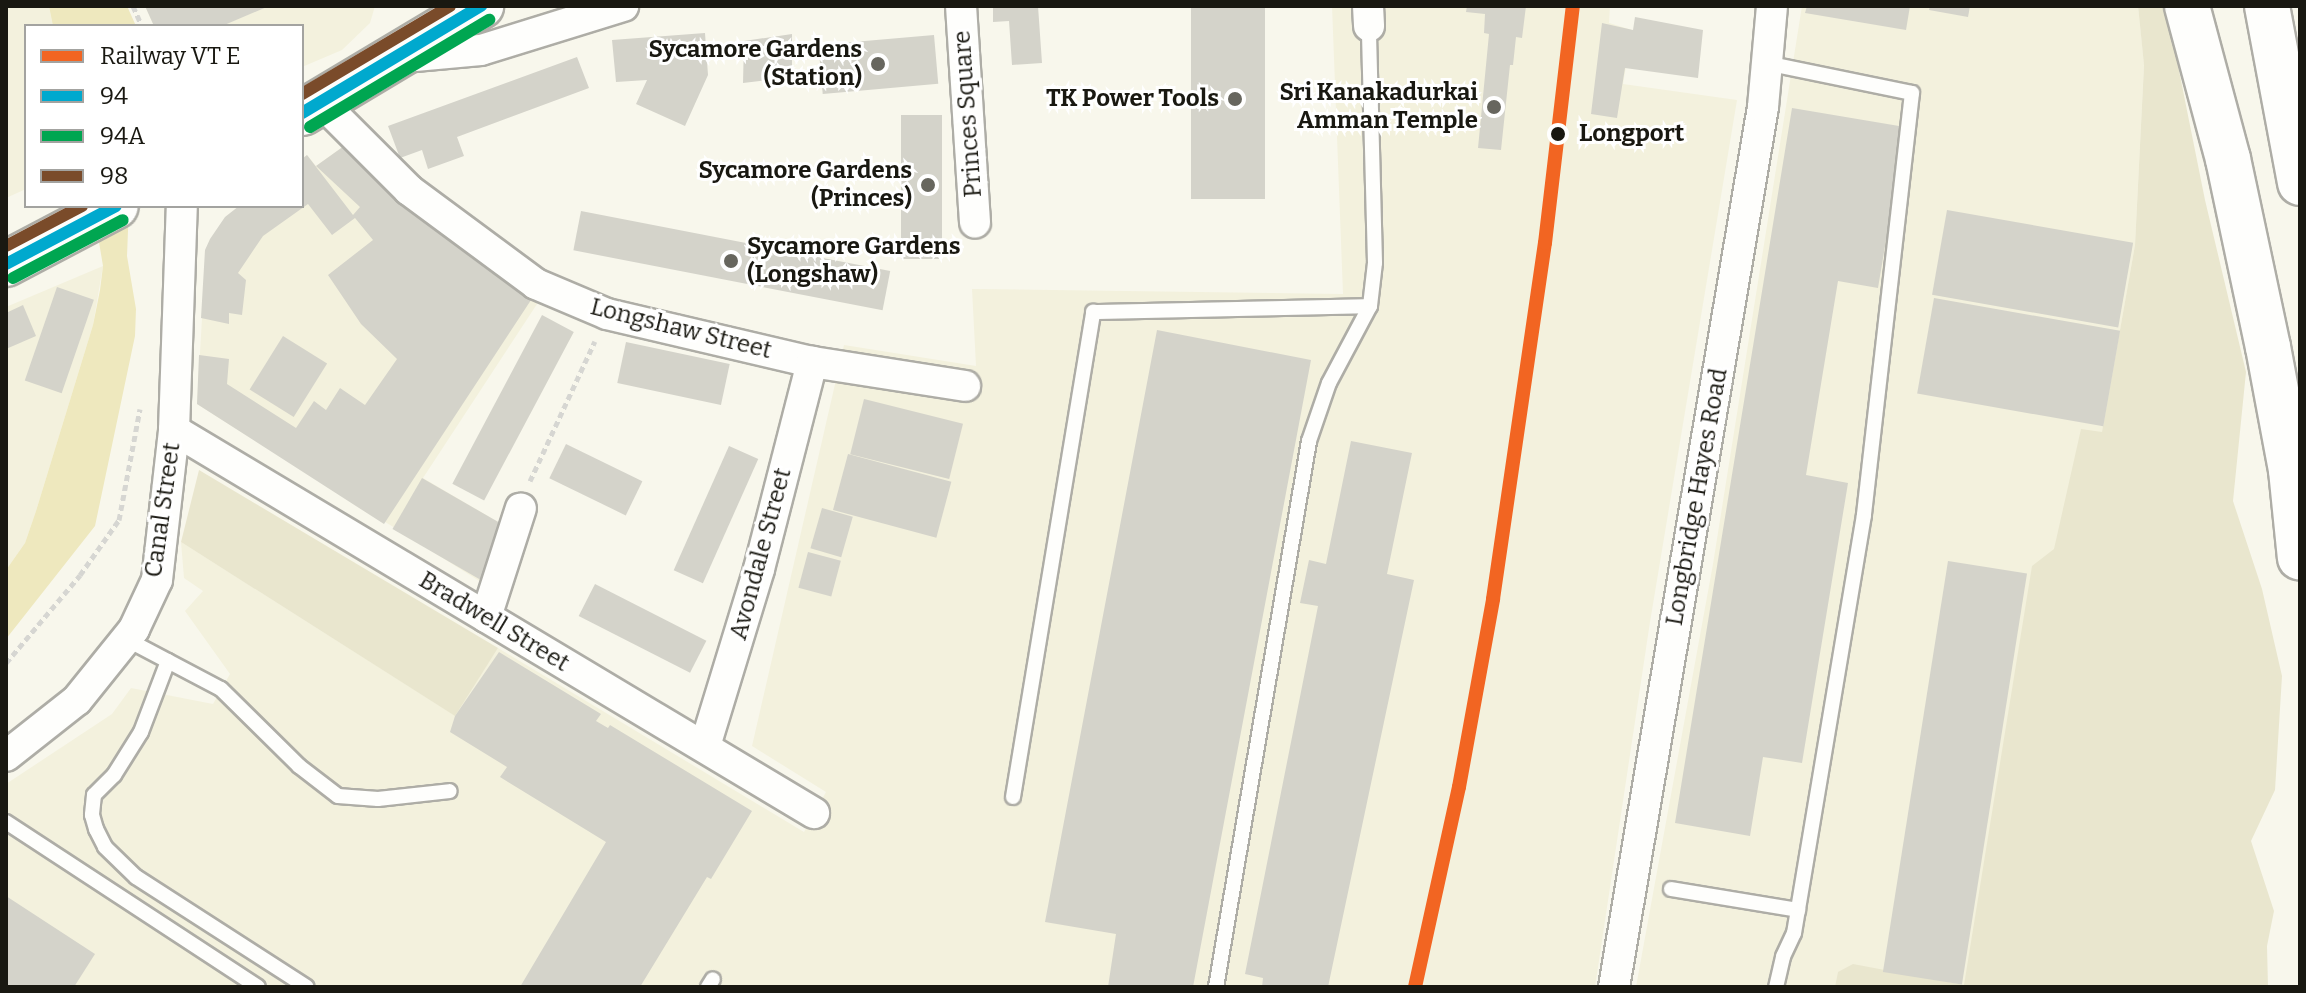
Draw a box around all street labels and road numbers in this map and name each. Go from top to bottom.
street label: Princes Square [948,30,988,198]
street label: Longshaw Street [587,293,775,365]
street label: Longbridge Hayes Road [1660,366,1734,628]
street label: Canal Street [139,441,187,579]
street label: Avondale Street [724,465,798,643]
street label: Bradwell Street [414,566,574,678]

